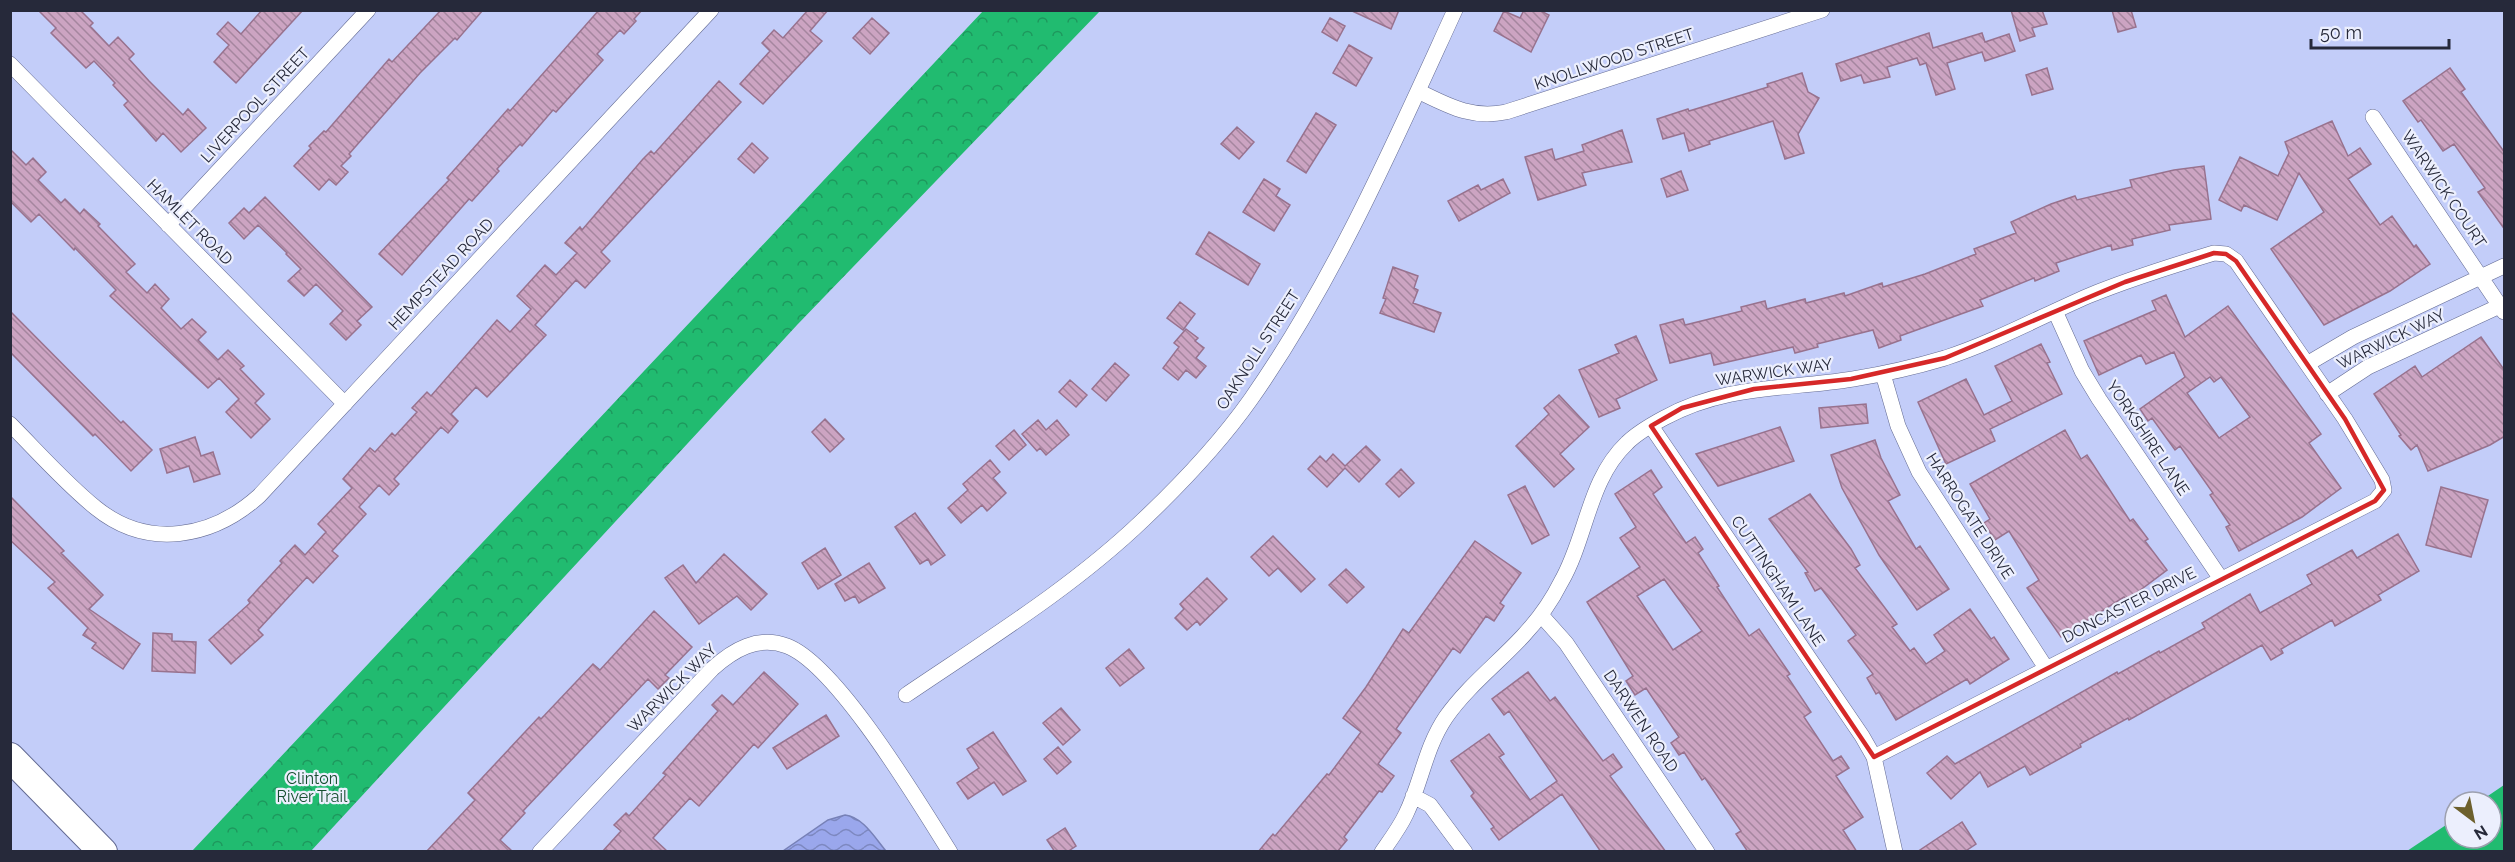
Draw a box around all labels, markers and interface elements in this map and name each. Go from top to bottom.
scale bar [2311,12,2449,50]
text: 50 m [2320,22,2362,43]
street label: KNOLLWOOD STREET [1532,24,1696,94]
street label: LIVERPOOL STREET [197,43,313,166]
street label: WARWICK COURT [2398,127,2490,252]
street label: HAMLET ROAD [143,175,237,269]
street label: HEMPSTEAD ROAD [384,214,498,334]
street label: OAKNOLL STREET [1212,287,1304,413]
street label: WARWICK WAY [2334,304,2449,373]
street label: WARWICK WAY [1714,354,1834,390]
street label: YORKSHIRE LANE [2103,377,2194,499]
street label: HARROGATE DRIVE [1922,449,2018,583]
street label: CUTTINGHAM LANE [1727,512,1829,650]
street label: DONCASTER DRIVE [2059,563,2199,647]
street label: WARWICK WAY [624,639,721,736]
street label: DARWEN ROAD [1600,666,1682,776]
park label: Clinton River Trail [277,769,348,806]
north arrow [2443,790,2503,850]
text: N [2470,821,2491,844]

